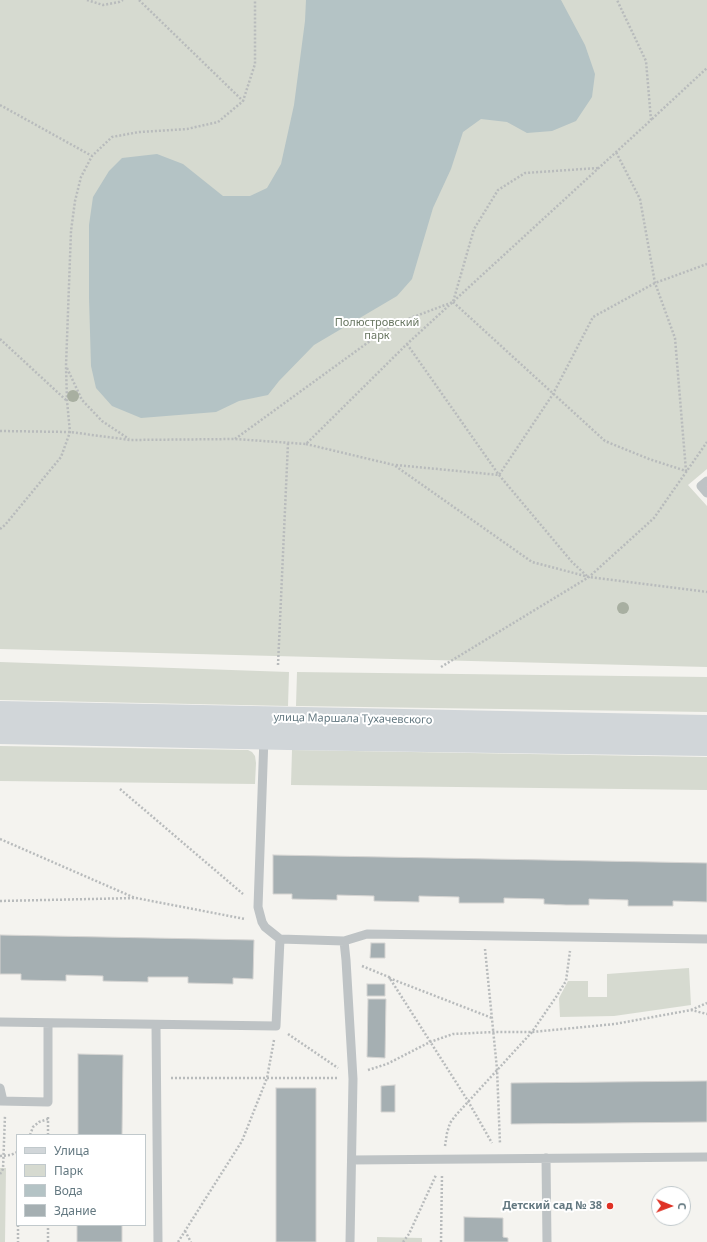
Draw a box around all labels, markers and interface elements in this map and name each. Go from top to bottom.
park label: Полюстровский парк [335,316,419,342]
street label: улица Маршала Тухачевского [274,711,432,727]
legend [16,1134,146,1226]
text: Улица [54,1142,89,1159]
text: Парк [54,1162,83,1179]
text: Вода [54,1182,83,1199]
north arrow [651,1186,691,1226]
place label: Детский сад № 38 [503,1199,602,1213]
marker: Детский сад № 38 [605,1201,615,1211]
text: Здание [54,1202,96,1219]
text: С [675,1203,690,1210]

